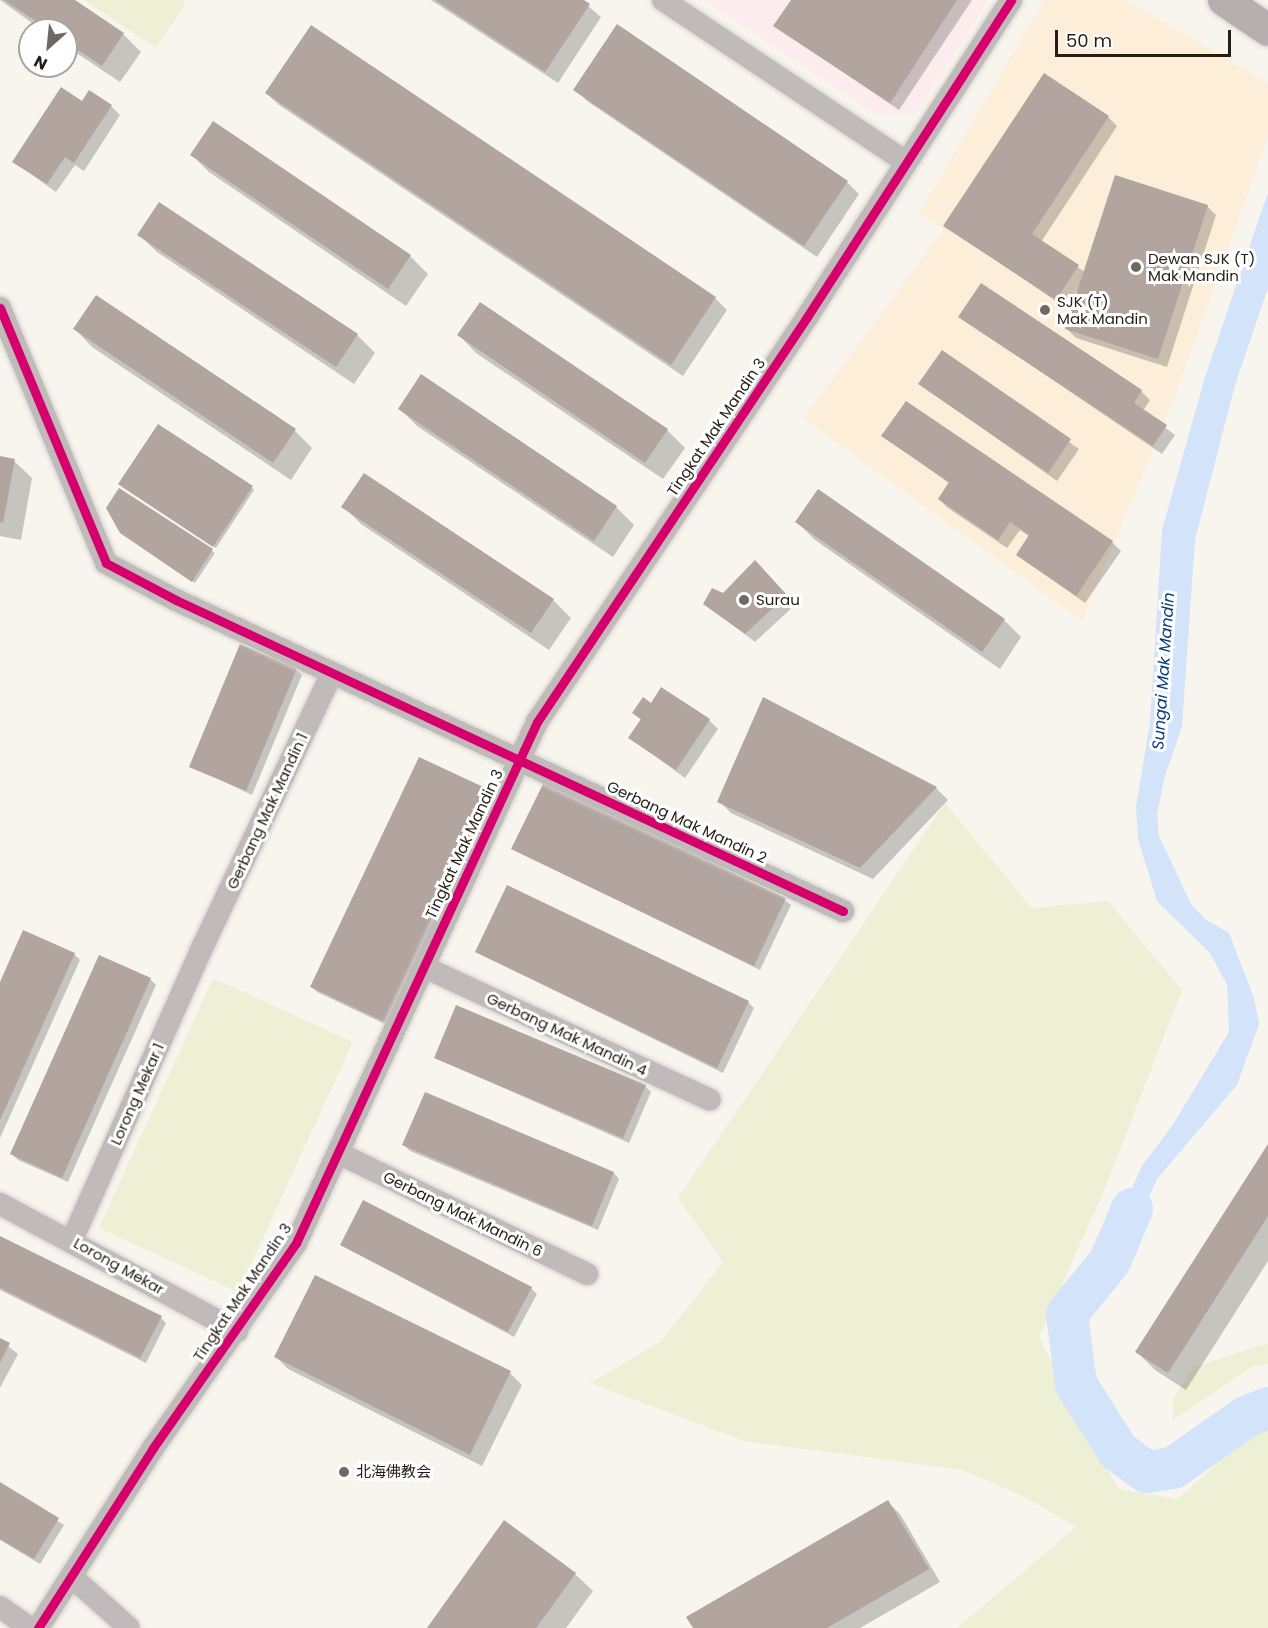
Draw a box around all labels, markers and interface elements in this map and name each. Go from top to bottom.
north arrow [18,18,78,78]
scale bar [1058,18,1234,56]
text: 50 m [1066,28,1112,53]
text: N [30,50,51,76]
place label: Dewan SJK (T) Mak Mandin [1148,249,1255,284]
marker: Dewan SJK (T) Mak Mandin [1129,260,1143,274]
place label: SJK (T) Mak Mandin [1057,292,1148,327]
marker: SJK (T) Mak Mandin [1038,303,1052,317]
street label: Tingkat Mak Mandin 3 [663,355,769,499]
place label: Surau [756,591,800,609]
water label: Sungai Mak Mandin [1149,592,1179,750]
marker: Surau [737,593,751,607]
street label: Gerbang Mak Mandin 1 [223,730,311,892]
street label: Tingkat Mak Mandin 3 [421,767,507,921]
street label: Gerbang Mak Mandin 2 [604,777,770,867]
street label: Gerbang Mak Mandin 4 [484,989,650,1079]
street label: Lorong Mekar 1 [107,1040,167,1148]
street label: Gerbang Mak Mandin 6 [380,1168,546,1260]
street label: Tingkat Mak Mandin 3 [189,1220,295,1364]
street label: Lorong Mekar [71,1234,167,1298]
place label: 北海佛教会 [356,1463,431,1481]
marker: 北海佛教会 [337,1465,351,1479]

